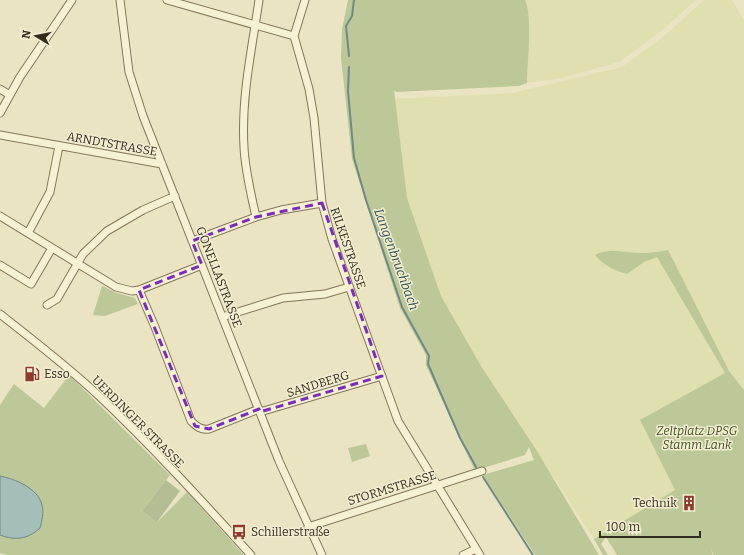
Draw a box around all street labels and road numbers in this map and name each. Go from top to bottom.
street label: ARNDTSTRASSE [66,129,158,159]
street label: RILKESTRASSE [327,205,369,291]
street label: GONELLASTRASSE [193,224,245,330]
street label: SANDBERG [285,368,351,400]
street label: UERDINGER STRASSE [89,373,187,471]
street label: STORMSTRASSE [346,468,438,508]

